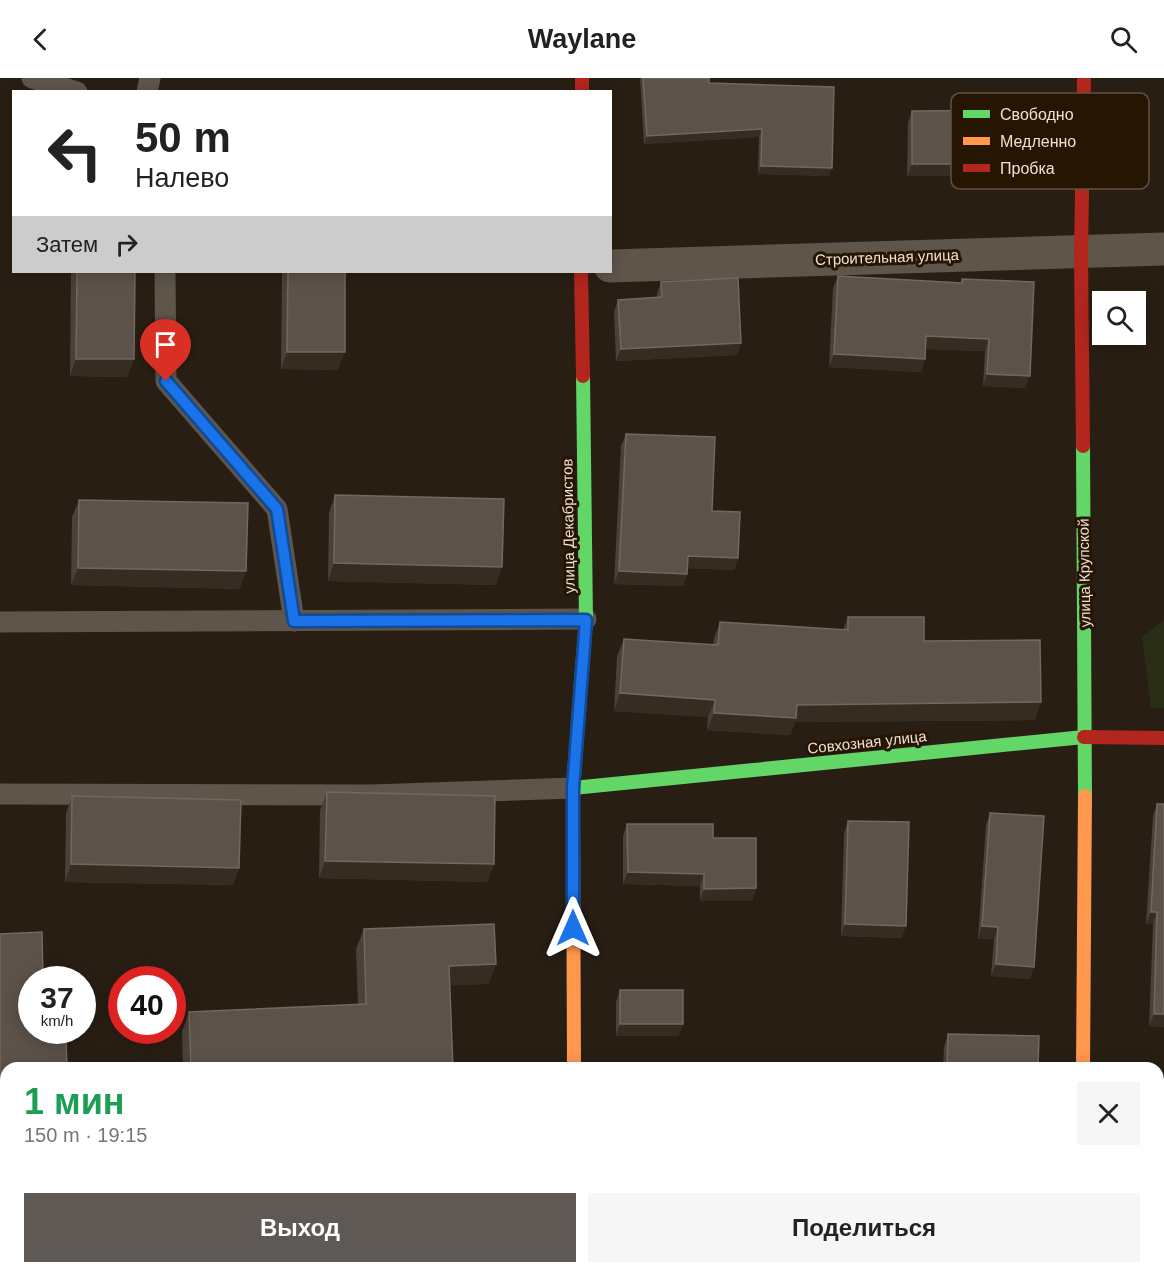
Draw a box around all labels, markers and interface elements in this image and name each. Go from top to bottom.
icon: back [24,23,57,56]
icon: search [1107,23,1140,56]
text: Waylane [528,24,636,54]
legend [951,93,1149,189]
text: Свободно [1000,106,1074,123]
icon: left [36,114,114,192]
text: 50 m [135,114,231,161]
text: Медленно [1000,133,1076,150]
text: Пробка [1000,160,1055,177]
text: Налево [135,163,229,193]
icon: right [110,228,143,261]
text: Затем [36,232,98,257]
street label: Строительная улица [815,246,960,268]
map controls [1092,291,1146,345]
button: search [1092,291,1146,345]
pin [140,319,191,381]
icon: arrive [149,328,182,361]
street label: улица Декабристов [558,458,578,594]
street label: улица Крупской [1075,518,1093,628]
street label: Совхозная улица [807,727,928,757]
position arrow [541,896,605,960]
speed limit sign: 40 [108,966,186,1044]
text: 37 [40,981,74,1014]
text: km/h [41,1012,73,1029]
text: 1 мин [24,1081,125,1122]
button: close [1077,1082,1140,1145]
text: 150 m · 19:15 [24,1124,147,1146]
button: Выход [24,1193,576,1262]
button: Поделиться [588,1193,1140,1262]

